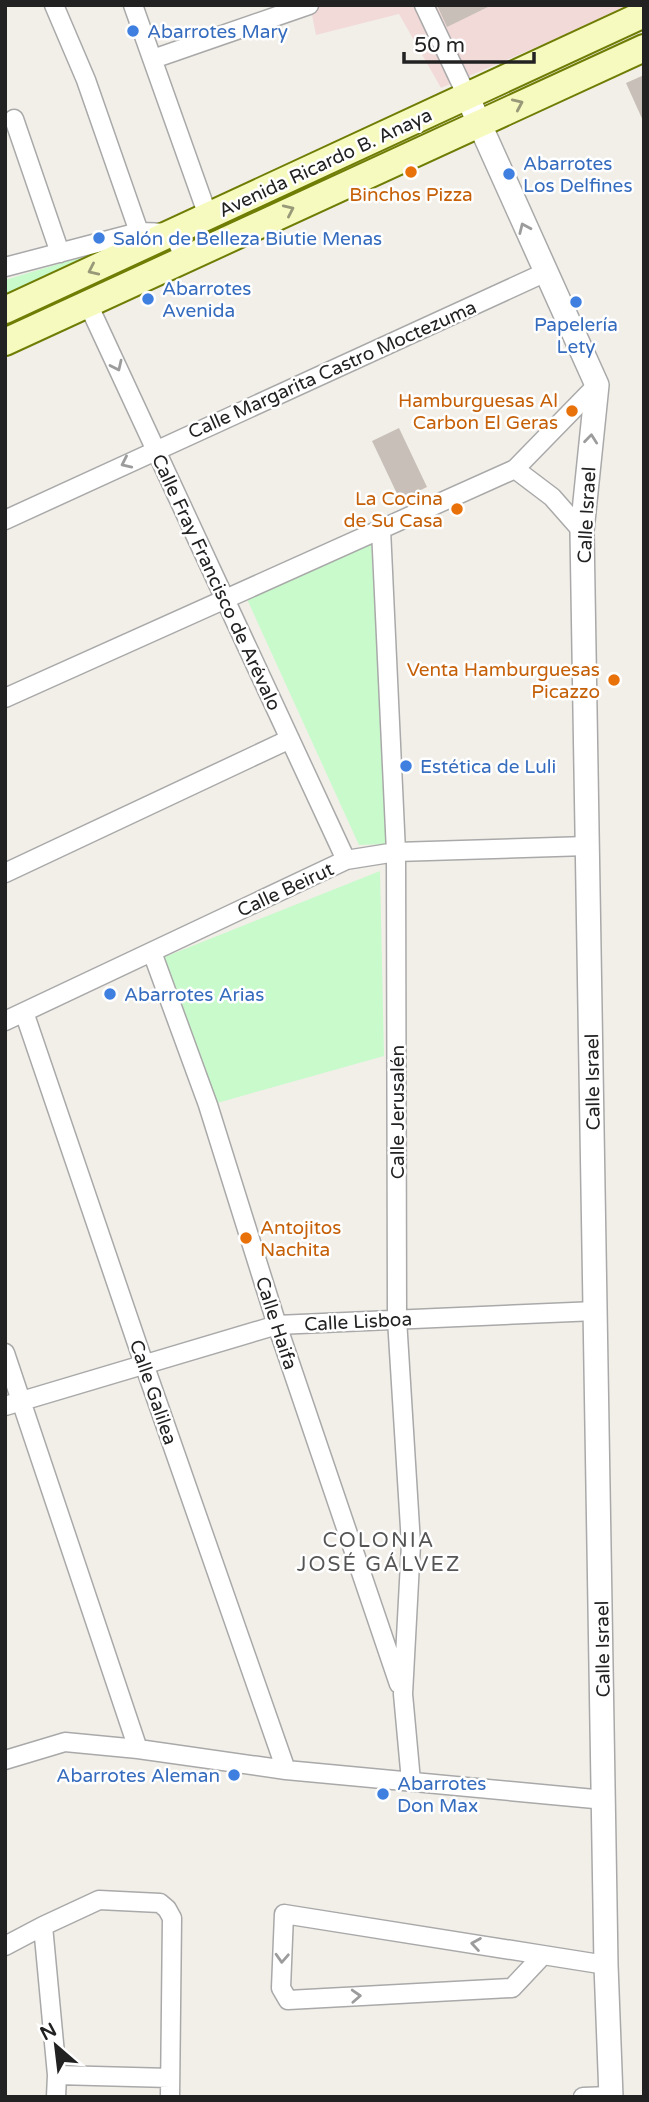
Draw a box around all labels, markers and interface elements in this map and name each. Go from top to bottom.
place label: Abarrotes Mary [147,21,288,43]
scale bar [404,21,534,65]
marker: Abarrotes Mary [125,23,141,39]
text: 50 m [414,33,465,58]
one-way arrow [511,98,524,112]
street label: Avenida Ricardo B. Anaya [215,104,435,222]
place label: Abarrotes Los Delfines [523,153,633,197]
marker: Binchos Pizza [403,164,419,180]
marker: Abarrotes Los Delfines [501,166,517,182]
place label: Binchos Pizza [349,184,473,206]
one-way arrow [282,204,295,218]
one-way arrow [518,222,532,235]
place label: Salón de Belleza Biutie Menas [113,228,382,250]
marker: Salón de Belleza Biutie Menas [91,230,107,246]
one-way arrow [88,262,100,276]
place label: Abarrotes Avenida [162,278,251,322]
marker: Abarrotes Avenida [140,291,156,307]
marker: Papelería Lety [568,294,584,310]
street label: Calle Margarita Castro Moctezuma [185,296,480,444]
place label: Papelería Lety [534,314,618,358]
one-way arrow [109,359,123,371]
place label: Hamburguesas Al Carbon El Geras [398,390,558,434]
marker: Hamburguesas Al Carbon El Geras [564,403,580,419]
one-way arrow [583,433,598,444]
street label: Calle Fray Francisco de Arévalo [147,451,285,714]
one-way arrow [120,455,133,469]
street label: Calle Israel [573,466,601,564]
place label: La Cocina de Su Casa [344,488,443,532]
marker: La Cocina de Su Casa [449,501,465,517]
place label: Venta Hamburguesas Picazzo [407,659,600,703]
marker: Venta Hamburguesas Picazzo [606,672,622,688]
place label: Estética de Luli [420,756,556,778]
marker: Estética de Luli [398,758,414,774]
street label: Calle Beirut [234,858,337,922]
place label: Abarrotes Arias [124,984,264,1006]
marker: Abarrotes Arias [102,986,118,1002]
street label: Calle Israel [581,1033,605,1131]
street label: Calle Jerusalén [387,1045,409,1179]
place label: Antojitos Nachita [260,1217,341,1261]
marker: Antojitos Nachita [238,1230,254,1246]
street label: Calle Haifa [251,1274,301,1373]
street label: Calle Lisboa [304,1308,413,1336]
street label: Calle Galilea [125,1337,181,1448]
district label: COLONIA JOSÉ GÁLVEZ [297,1528,461,1577]
street label: Calle Israel [591,1600,615,1698]
place label: Abarrotes Aleman [56,1765,220,1787]
marker: Abarrotes Aleman [226,1767,242,1783]
place label: Abarrotes Don Max [397,1773,486,1817]
marker: Abarrotes Don Max [375,1786,391,1802]
one-way arrow [470,1937,482,1952]
one-way arrow [275,1952,290,1963]
one-way arrow [350,1989,361,2004]
north arrow [21,2011,91,2081]
text: N [37,2019,60,2045]

